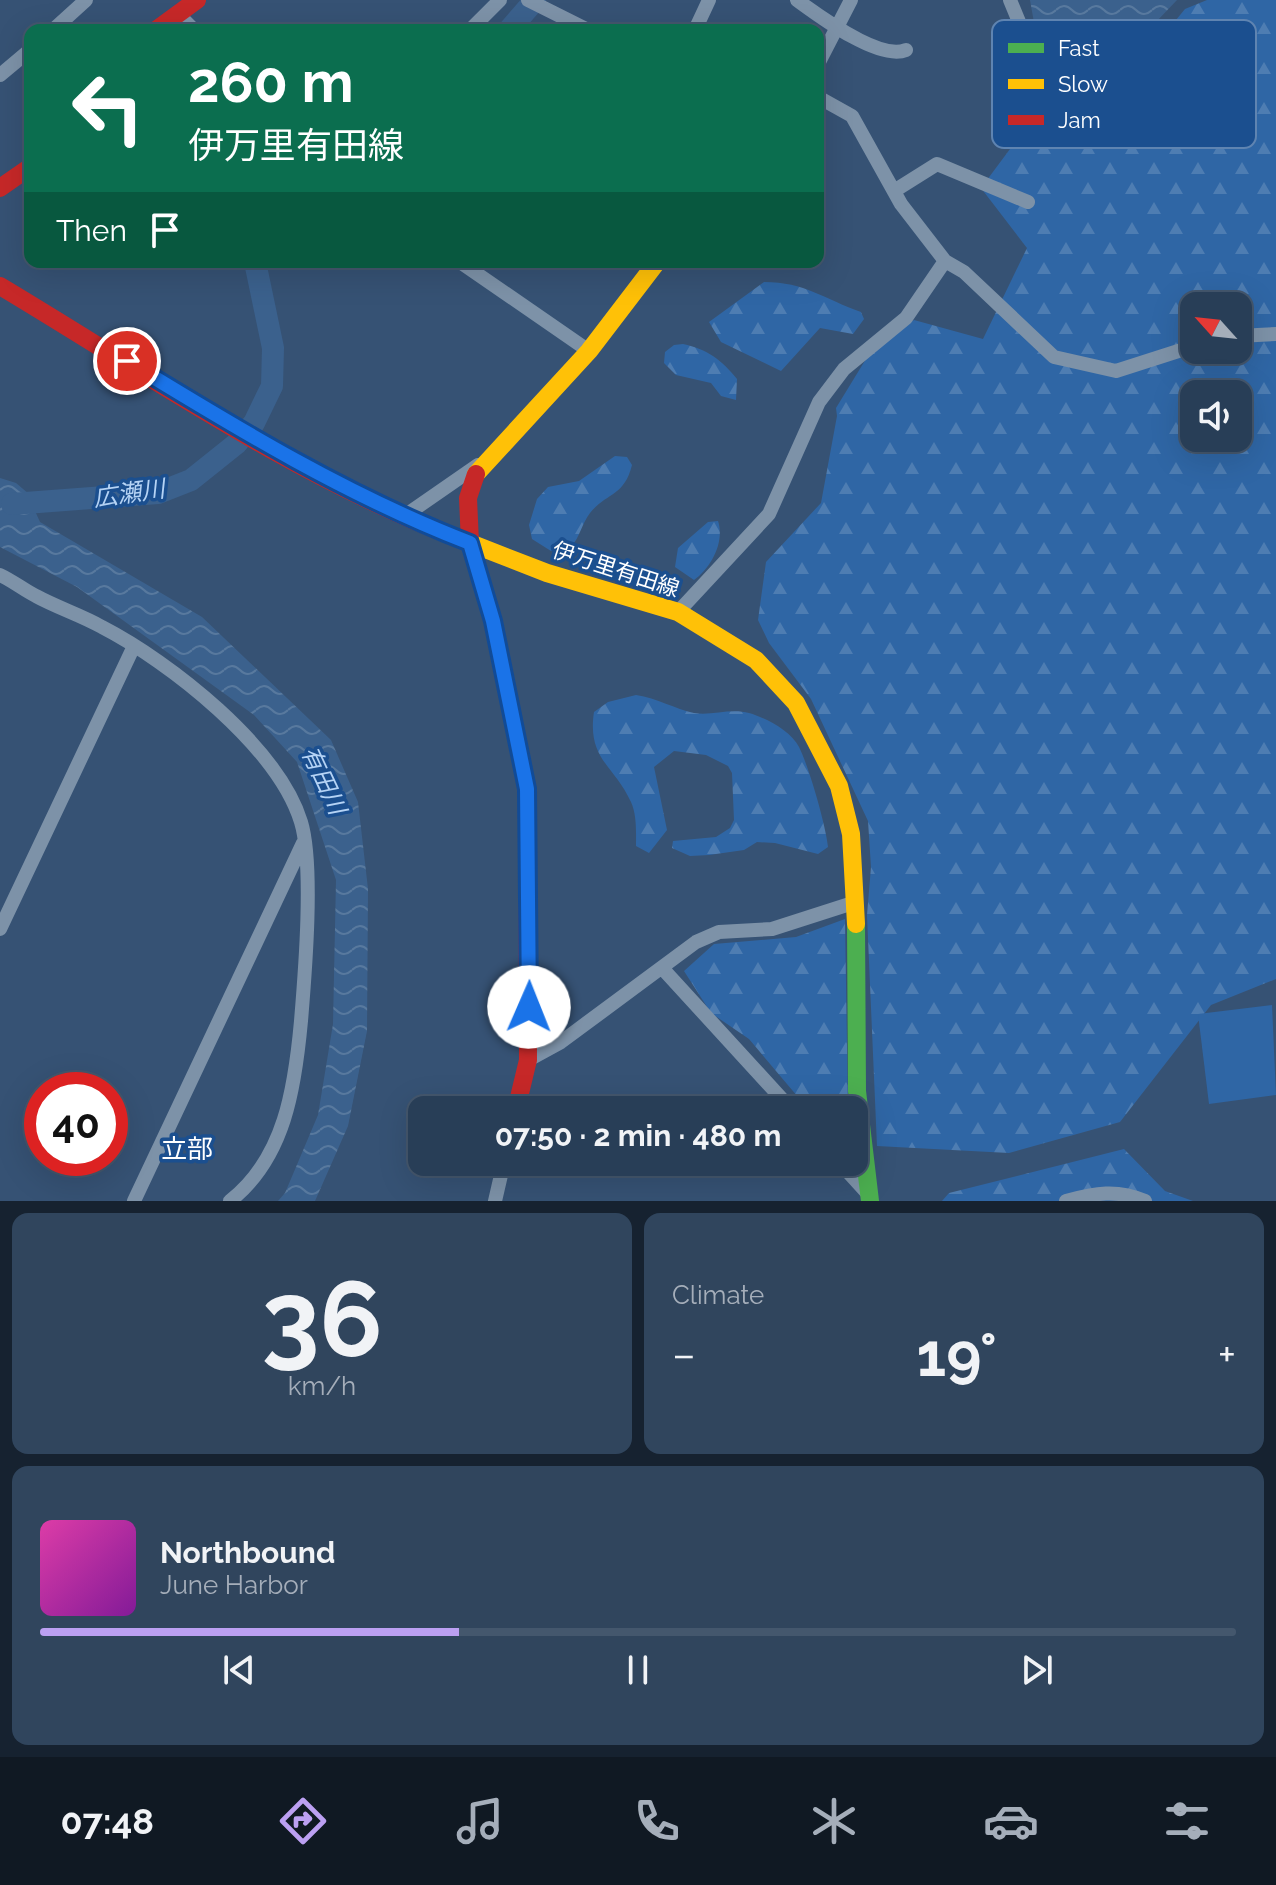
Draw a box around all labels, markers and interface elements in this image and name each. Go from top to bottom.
legend [992,20,1256,148]
text: Fast [1058,35,1100,61]
text: 260 m [188,49,354,115]
icon: left [56,56,160,160]
text: Slow [1058,71,1108,97]
text: Jam [1058,107,1101,133]
text: 伊万里有田線 [188,124,404,166]
icon: arrive [143,208,187,252]
text: Then [56,213,127,248]
north arrow [1180,292,1252,364]
map controls [1180,292,1252,452]
pin [93,327,161,395]
icon: arrive [105,339,149,383]
button: sound [1180,380,1252,452]
water label: 広瀬川 [91,473,170,512]
street label: 伊万里有田線 [549,536,683,602]
water label: 有田川 [296,741,354,821]
position arrow [487,965,571,1049]
speed limit sign: 40 [24,1072,128,1176]
text: 07:50 · 2 min · 480 m [495,1118,781,1153]
district label: 立部 [161,1134,213,1164]
text: 36 [261,1258,383,1380]
text: Climate [672,1280,764,1310]
text: 19° [917,1320,997,1390]
text: − [672,1329,696,1380]
text: + [1218,1329,1236,1380]
text: km/h [288,1371,356,1401]
text: Northbound [160,1535,335,1570]
text: June Harbor [160,1570,308,1600]
icon: previous [217,1648,261,1692]
icon: pause [616,1648,660,1692]
icon: next [1015,1648,1059,1692]
icon: directions [275,1793,331,1849]
icon: music [452,1793,508,1849]
icon: phone [629,1793,685,1849]
icon: climate [806,1793,862,1849]
icon: car [983,1793,1039,1849]
icon: filters [1159,1793,1215,1849]
text: 07:48 [60,1800,154,1842]

